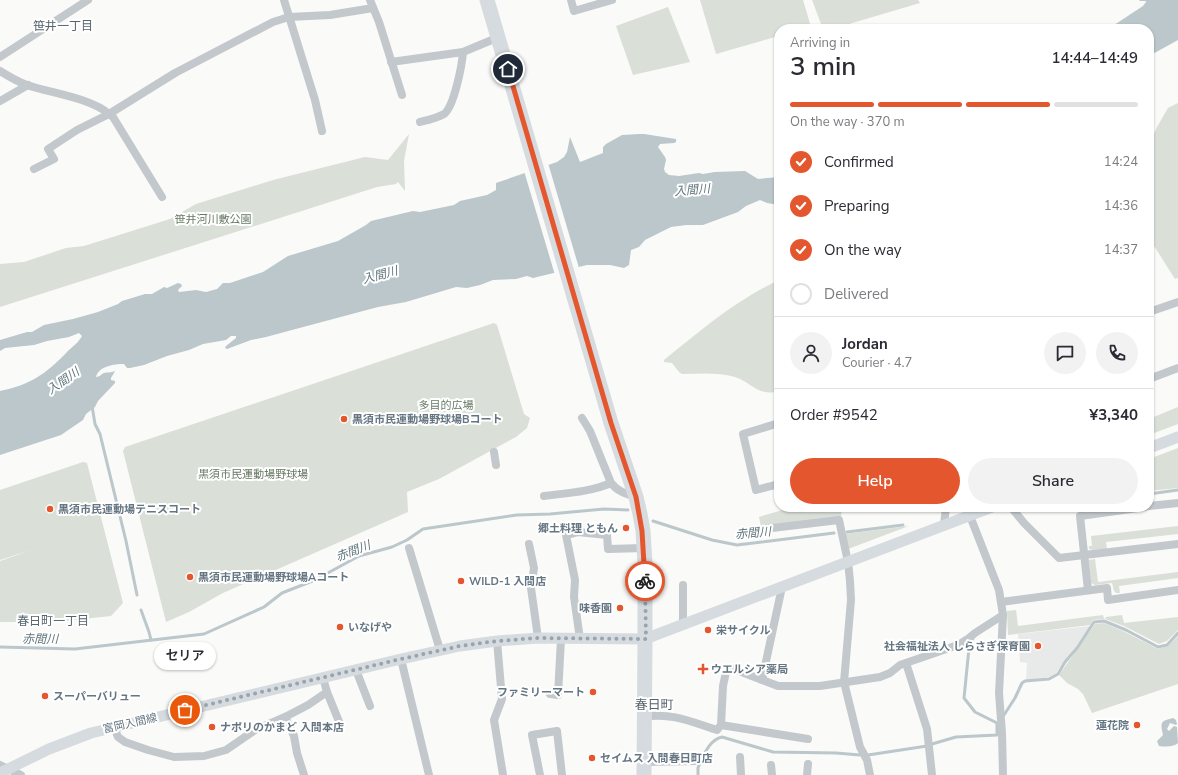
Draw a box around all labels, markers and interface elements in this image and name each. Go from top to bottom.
district label: 笹井一丁目 [33,18,93,34]
text: Arriving in [790,34,850,52]
text: 14:44–14:49 [1051,48,1138,68]
text: 3 min [790,49,856,84]
pin [491,52,525,86]
icon: home [497,58,519,80]
text: On the way · 370 m [790,113,905,131]
icon: check [790,151,812,173]
text: Confirmed [824,152,894,172]
text: 14:24 [1104,153,1138,171]
water label: 入間川 [673,180,713,200]
icon: check [790,195,812,217]
text: Preparing [824,196,889,216]
text: 14:36 [1104,197,1138,215]
park label: 笹井河川敷公園 [175,212,252,227]
icon: check [790,239,812,261]
text: On the way [824,240,902,260]
text: 14:37 [1104,241,1138,259]
water label: 入間川 [361,262,401,287]
text: Delivered [824,284,889,304]
button: person [790,332,832,374]
button: chat [1044,332,1086,374]
button: phone [1096,332,1138,374]
text: Jordan [842,334,888,354]
text: Courier · 4.7 [842,354,912,372]
water label: 入間川 [44,363,84,398]
park label: 多目的広場 [419,398,474,413]
text: Order #9542 [790,405,878,425]
text: ¥3,340 [1089,405,1138,425]
place label: 黒須市民運動場野球場Bコート [352,412,503,427]
marker: 黒須市民運動場野球場Bコート [339,414,349,424]
button: Help [790,458,960,504]
button: Share [968,458,1138,504]
park label: 黒須市民運動場野球場 [198,467,308,482]
place label: 黒須市民運動場テニスコート [58,502,201,517]
marker: 黒須市民運動場テニスコート [45,504,55,514]
place label: 郷土料理 ともん [538,521,618,536]
marker: 郷土料理 ともん [621,523,631,533]
water label: 赤間川 [734,523,774,543]
water label: 赤間川 [333,536,375,565]
courier [625,561,665,601]
place label: 黒須市民運動場野球場Aコート [198,570,349,585]
icon: bike [634,570,656,592]
marker: 黒須市民運動場野球場Aコート [185,572,195,582]
place label: WILD-1 入間店 [469,574,546,589]
marker: WILD-1 入間店 [456,576,466,586]
place label: 味香園 [579,601,612,616]
marker: 味香園 [615,603,625,613]
district label: 春日町一丁目 [17,613,89,629]
place label: いなげや [348,620,392,635]
marker: いなげや [335,622,345,632]
place label: 栄サイクル [716,623,770,638]
marker: 栄サイクル [703,625,713,635]
water label: 赤間川 [22,631,60,647]
place label: 社会福祉法人 しらさぎ保育園 [884,639,1030,654]
marker: 社会福祉法人 しらさぎ保育園 [1033,641,1043,651]
callout: セリア [154,642,216,670]
text: セリア [165,647,205,665]
place label: ウエルシア薬局 [711,662,788,677]
marker: ウエルシア薬局 [698,664,708,674]
place label: ファミリーマート [497,685,585,700]
marker: ファミリーマート [588,687,598,697]
place label: スーパーバリュー [53,689,141,704]
marker: スーパーバリュー [40,691,50,701]
pin [168,693,202,727]
district label: 春日町 [634,696,674,714]
icon: bag [174,699,196,721]
street label: 富岡入間線 [102,710,159,737]
place label: 蓮花院 [1096,718,1129,733]
place label: ナポリのかまど 入間本店 [220,720,344,735]
marker: 蓮花院 [1132,720,1142,730]
marker: ナポリのかまど 入間本店 [207,722,217,732]
place label: セイムス 入間春日町店 [600,751,713,766]
marker: セイムス 入間春日町店 [587,753,597,763]

